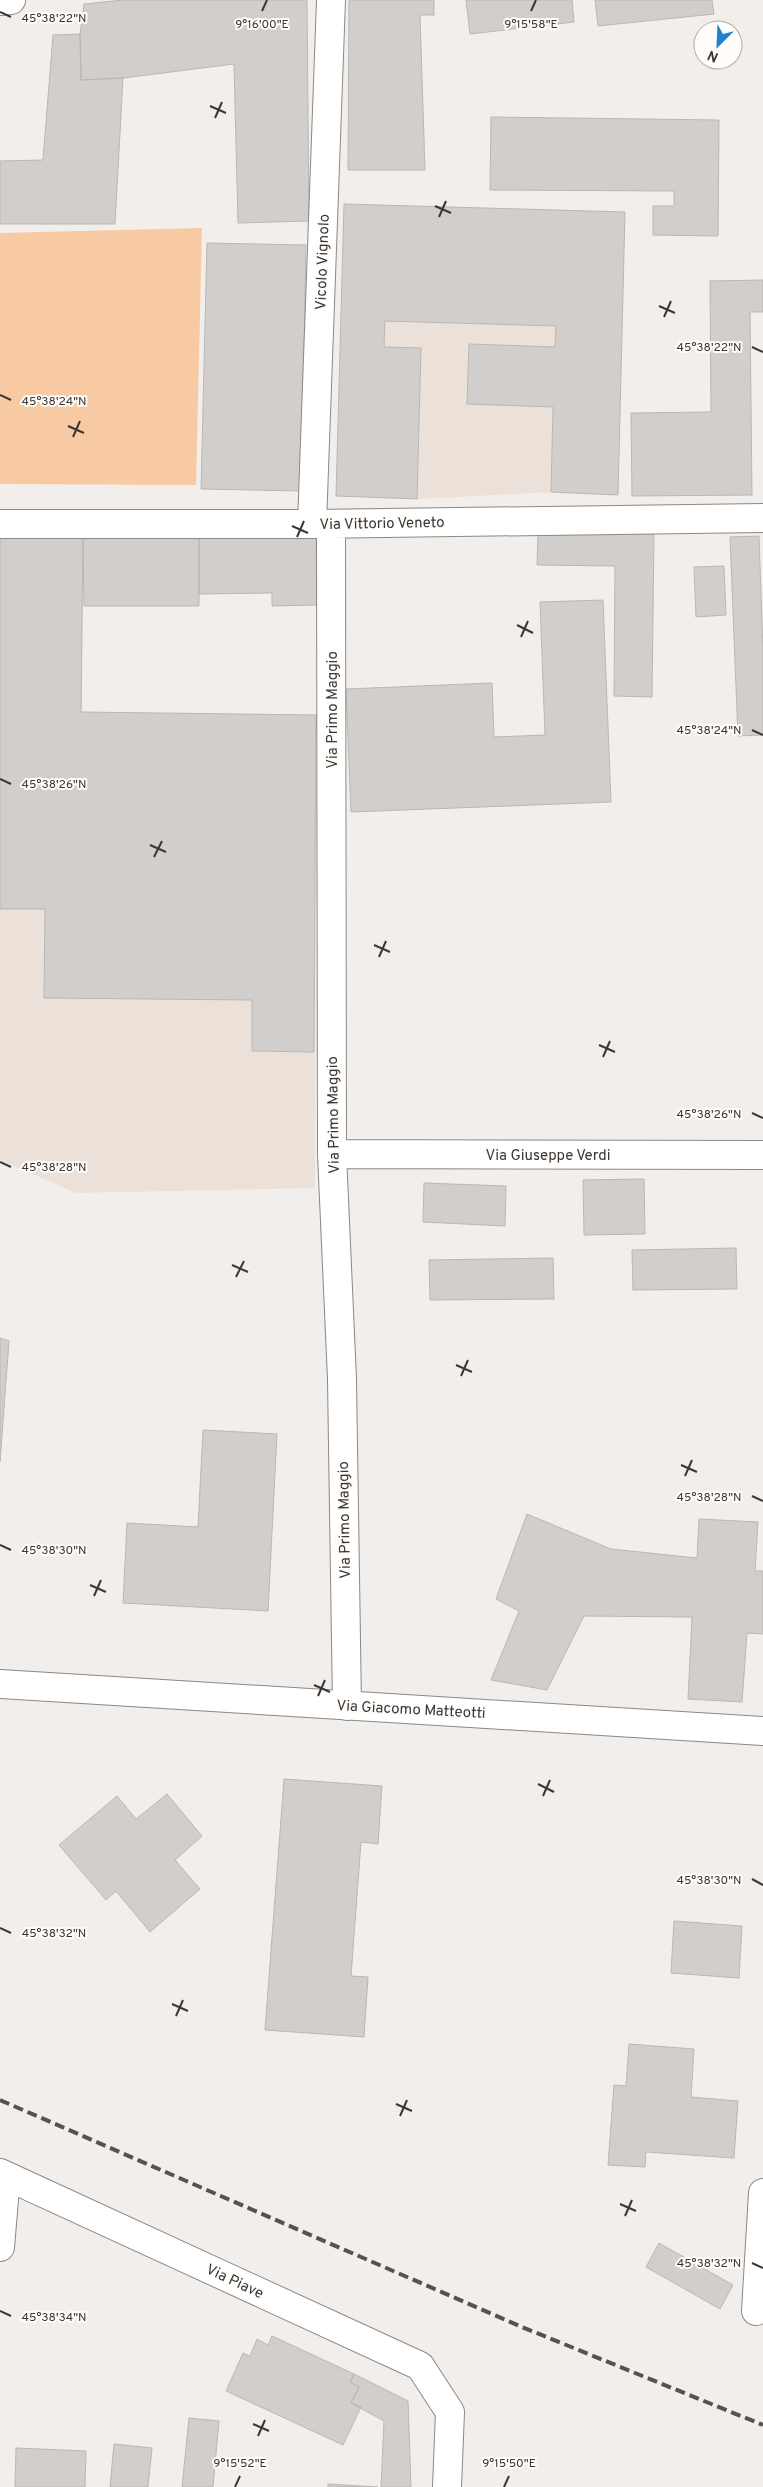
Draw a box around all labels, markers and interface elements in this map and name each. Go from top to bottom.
text: 45°38'22"N [22,11,86,27]
text: 9°16'00"E [235,17,289,33]
text: 9°15'58"E [504,17,558,33]
north arrow [693,20,743,70]
text: N [705,46,721,65]
street label: Vicolo Vignolo [312,214,335,311]
text: 45°38'22"N [677,340,741,356]
text: 45°38'24"N [22,394,86,410]
street label: Via Vittorio Veneto [319,514,445,535]
street label: Via Primo Maggio [324,651,343,769]
text: 45°38'24"N [677,723,741,739]
text: 45°38'26"N [22,777,86,793]
street label: Via Primo Maggio [324,1056,345,1174]
text: 45°38'26"N [677,1107,741,1123]
street label: Via Giuseppe Verdi [485,1147,611,1166]
text: 45°38'28"N [22,1160,86,1176]
street label: Via Primo Maggio [335,1461,356,1579]
text: 45°38'28"N [677,1490,741,1506]
text: 45°38'30"N [21,1543,87,1559]
street label: Via Giacomo Matteotti [336,1697,486,1724]
text: 45°38'30"N [676,1873,742,1889]
text: 45°38'32"N [22,1926,86,1942]
text: 45°38'32"N [677,2256,741,2272]
street label: Via Piave [202,2261,266,2304]
text: 45°38'34"N [22,2310,86,2326]
text: 9°15'52"E [213,2456,267,2472]
text: 9°15'50"E [482,2456,536,2472]

